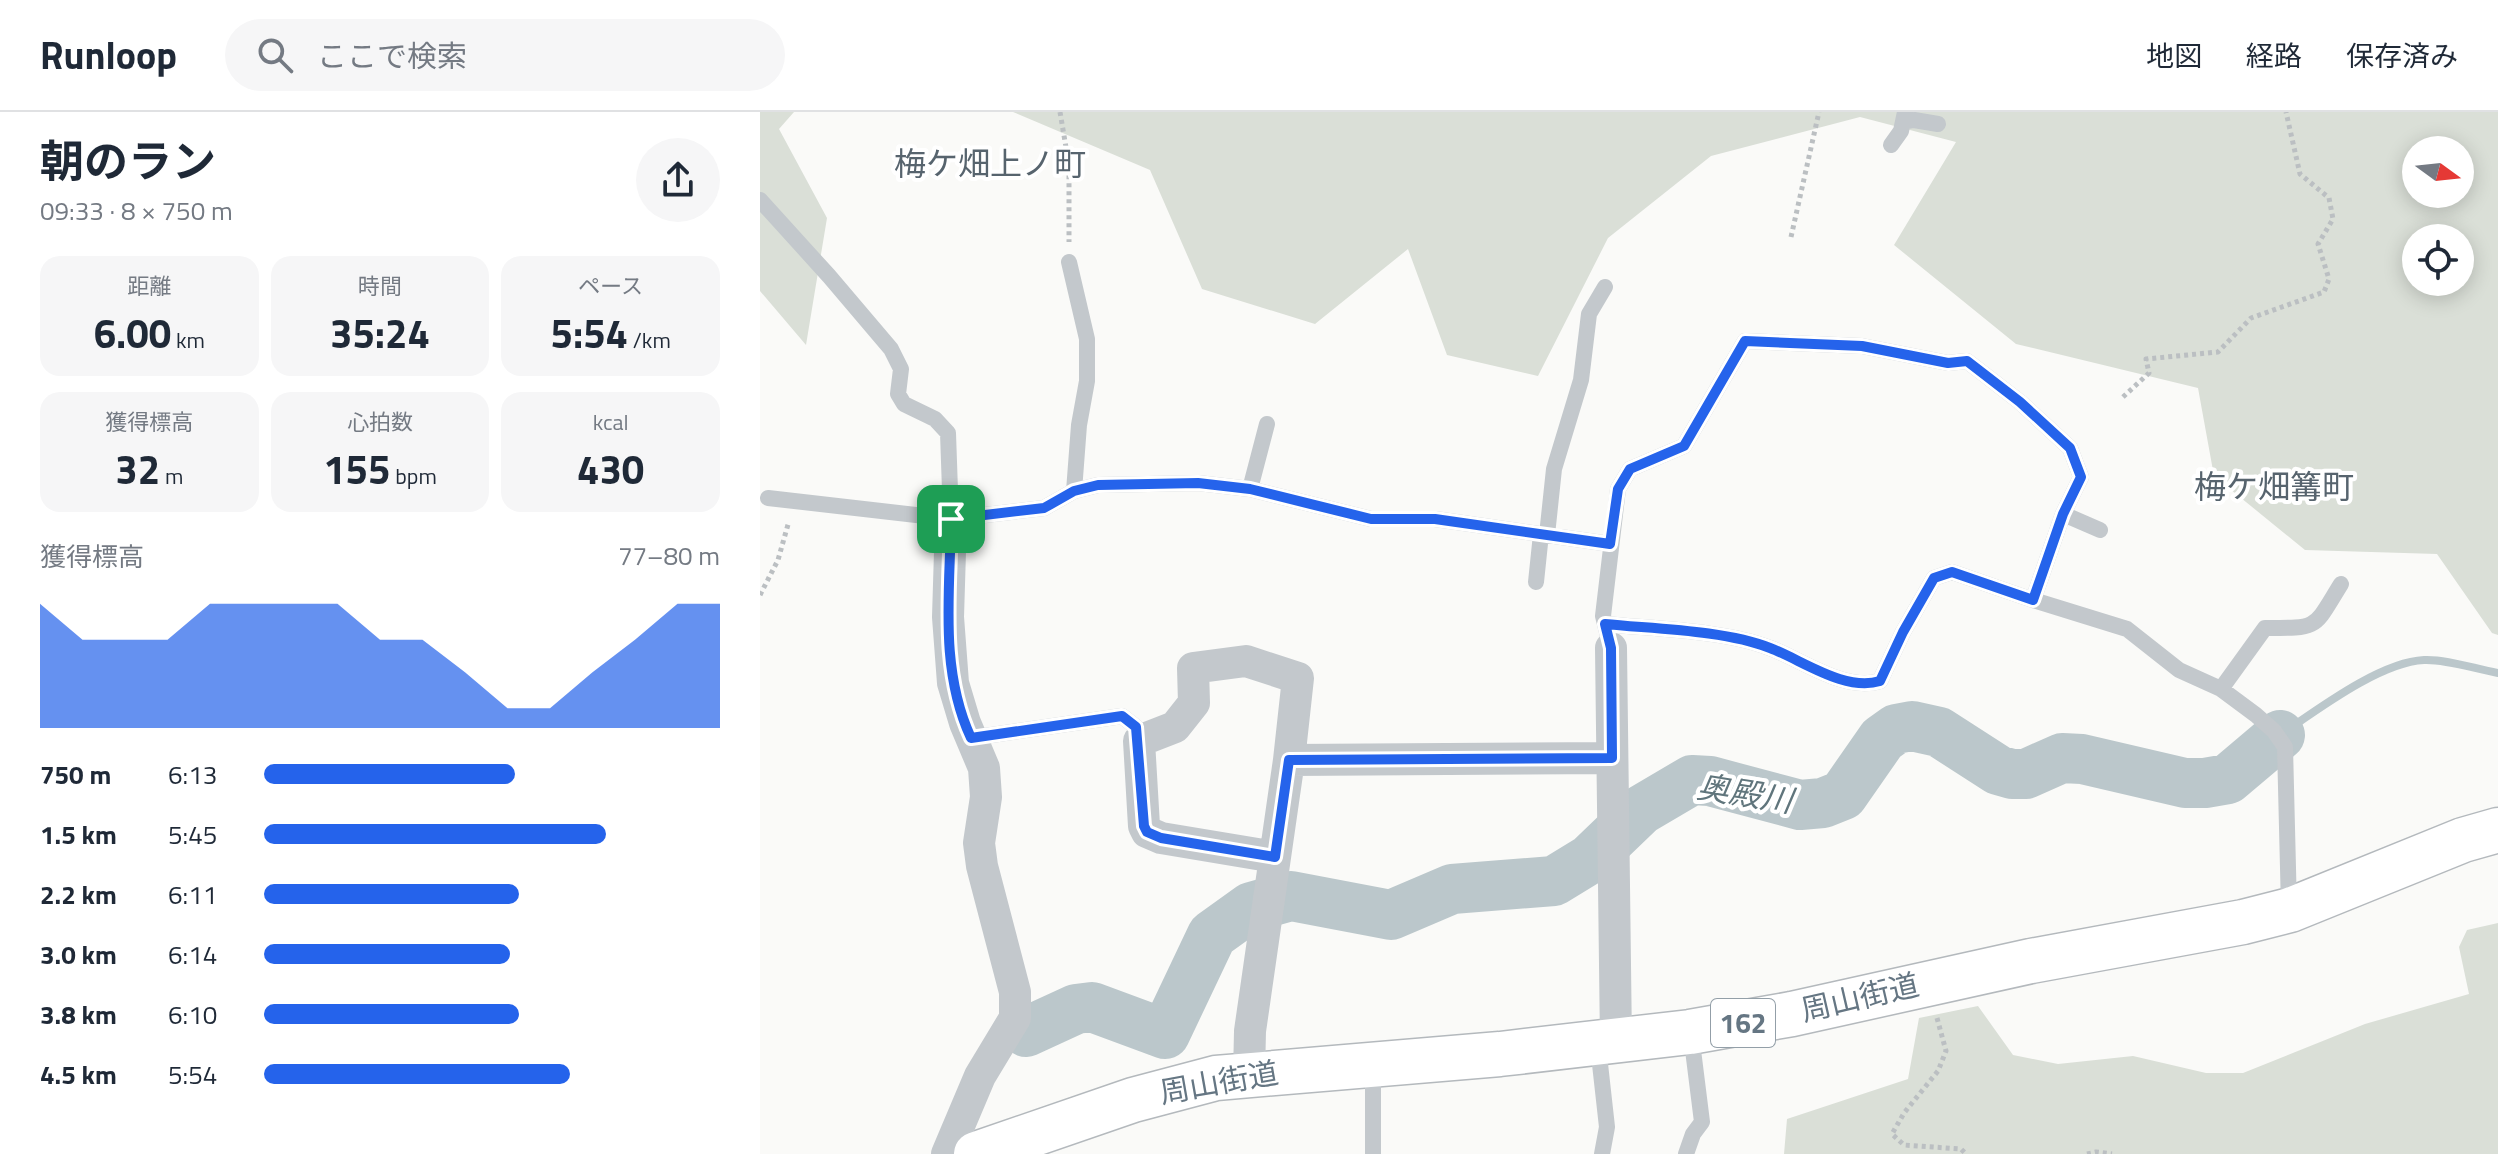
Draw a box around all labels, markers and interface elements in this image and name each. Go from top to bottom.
search box [225,19,785,91]
text: Runloop [40,26,177,84]
icon: search [253,33,297,77]
text: ここで検索 [317,33,467,79]
text: 地図 [2146,34,2202,77]
text: 経路 [2246,34,2302,77]
text: 保存済み [2346,34,2458,77]
text: 朝のラン [40,127,216,194]
north arrow [2402,136,2474,208]
map controls [2402,136,2474,296]
button: share [636,138,720,222]
district label: 梅ケ畑上ノ町 [894,139,1086,187]
text: 09:33 · 8 × 750 m [40,191,233,230]
button: locate [2402,224,2474,296]
text: 距離 [127,269,171,303]
text: 時間 [358,269,402,303]
text: ペース [578,269,643,303]
text: 6.00 [94,303,171,364]
text: 35:24 [330,303,430,364]
text: 5:54 [551,303,628,364]
text: km [171,323,205,357]
text: /km [628,323,671,357]
text: 獲得標高 [105,405,193,439]
text: 心拍数 [347,405,413,439]
text: kcal [593,405,629,439]
text: 32 [115,439,160,500]
text: 155 [323,439,390,500]
text: 430 [577,439,644,500]
text: m [160,459,183,493]
text: bpm [390,459,437,493]
district label: 梅ケ畑篝町 [2194,462,2354,510]
pin [917,485,985,553]
icon: arrive [929,497,973,541]
text: 77–80 m [618,536,720,575]
text: 獲得標高 [40,537,144,576]
text: 750 m [40,755,111,794]
text: 6:13 [168,755,217,794]
water label: 奥殿川 [1694,762,1799,825]
text: 1.5 km [40,815,117,854]
text: 5:45 [168,815,217,854]
text: 2.2 km [40,875,117,914]
text: 6:11 [168,875,217,914]
text: 3.0 km [40,935,117,974]
text: 6:14 [168,935,217,974]
street label: 周山街道 [1796,961,1923,1033]
text: 3.8 km [40,995,117,1034]
text: 6:10 [168,995,217,1034]
road number: 162 [1711,999,1775,1047]
street label: 周山街道 [1156,1049,1282,1115]
text: 4.5 km [40,1055,117,1094]
text: 5:54 [168,1055,217,1094]

